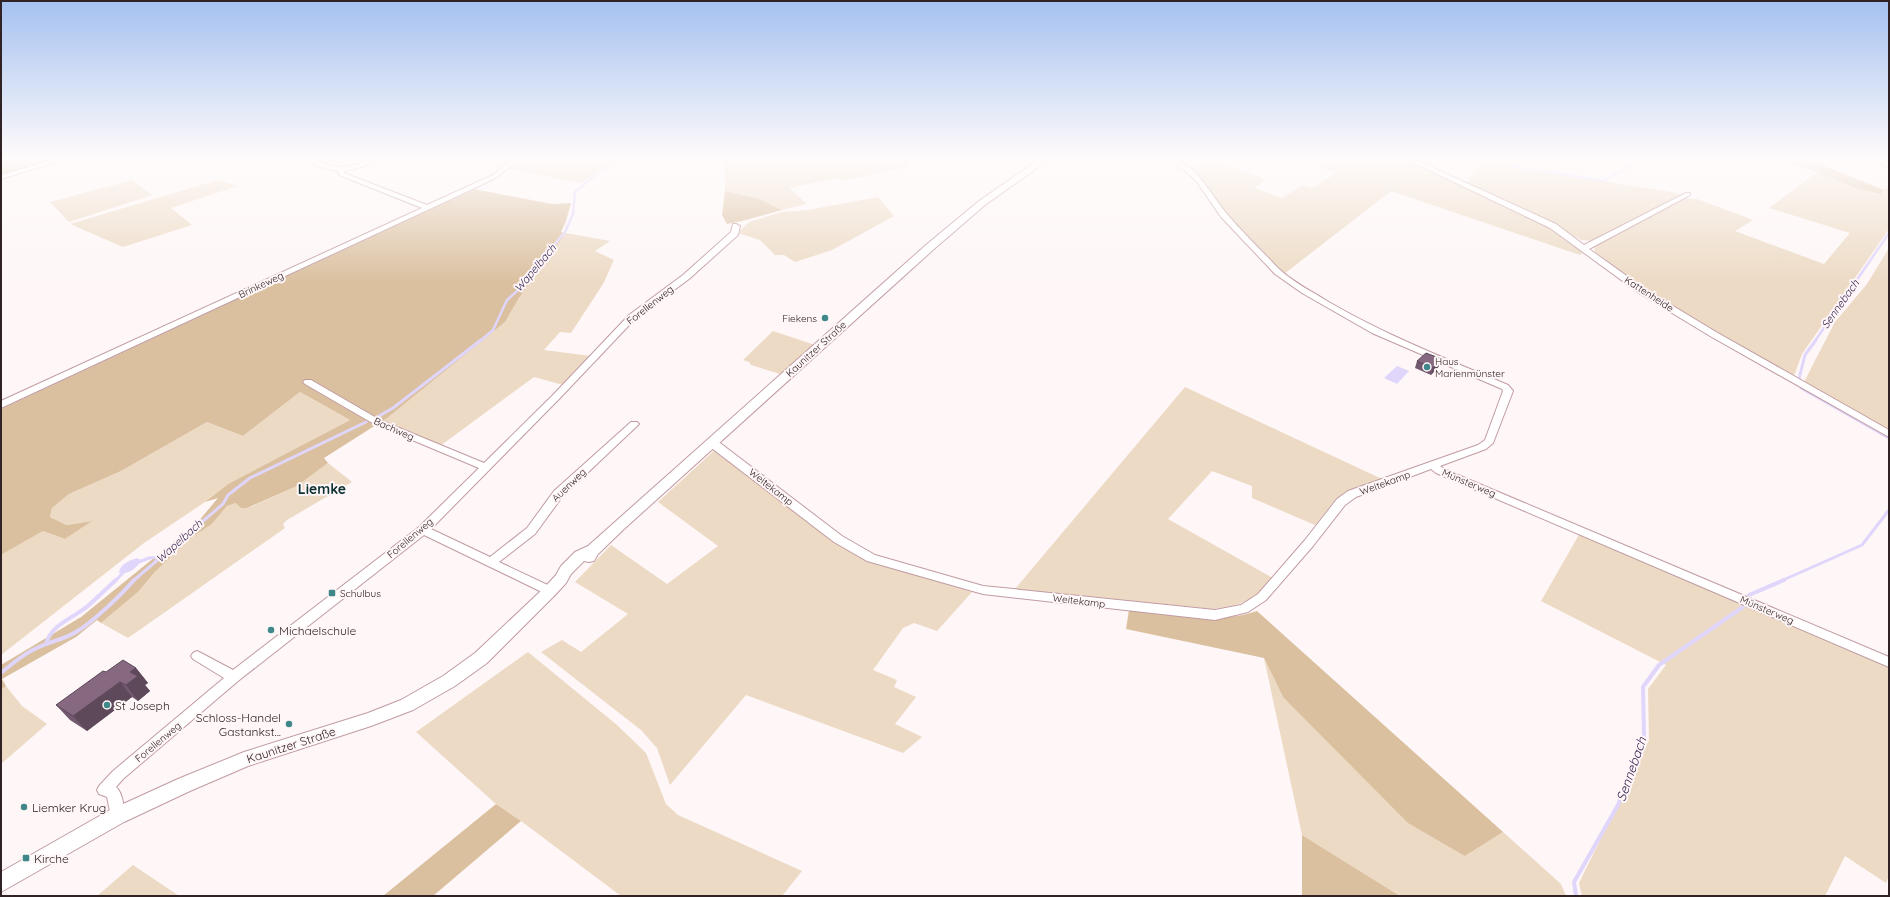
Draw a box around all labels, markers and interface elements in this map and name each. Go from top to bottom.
water label: Wapelbach [511,241,559,295]
street label: Brinkeweg [236,269,286,301]
street label: Kattenheide [1622,273,1676,315]
water label: Sennebach [1818,276,1862,331]
street label: Forellenweg [624,283,676,327]
place label: Fiekens [782,312,817,325]
marker: Fiekens [820,313,830,323]
street label: Kaunitzer Straße [783,318,849,380]
place label: Haus Marienmünster [1435,355,1505,380]
marker: Haus Marienmünster [1422,362,1432,372]
street label: Bachweg [372,414,416,444]
street label: Auenweg [549,465,589,505]
street label: Weitekamp [746,466,796,508]
street label: Münsterweg [1440,466,1498,500]
street label: Weitekamp [1358,468,1412,498]
district label: Liemke [298,480,346,498]
street label: Forellenweg [384,515,436,561]
water label: Wapelbach [153,516,206,566]
place label: Schulbus [340,587,381,600]
marker: Schulbus [327,588,337,598]
street label: Weitekamp [1052,591,1106,611]
street label: Münsterweg [1738,593,1796,627]
place label: Michaelschule [279,623,356,638]
marker: Michaelschule [266,625,276,635]
place label: St Joseph [115,698,170,713]
marker: St Joseph [102,700,112,710]
place label: Schloss-Handel Gastankst... [196,710,281,739]
street label: Forellenweg [132,719,184,765]
marker: Schloss-Handel Gastankst... [284,719,294,729]
street label: Kaunitzer Straße [245,723,338,766]
water label: Sennebach [1613,734,1650,803]
place label: Liemker Krug [32,800,106,815]
marker: Liemker Krug [19,802,29,812]
place label: Kirche [34,851,69,866]
marker: Kirche [21,853,31,863]

